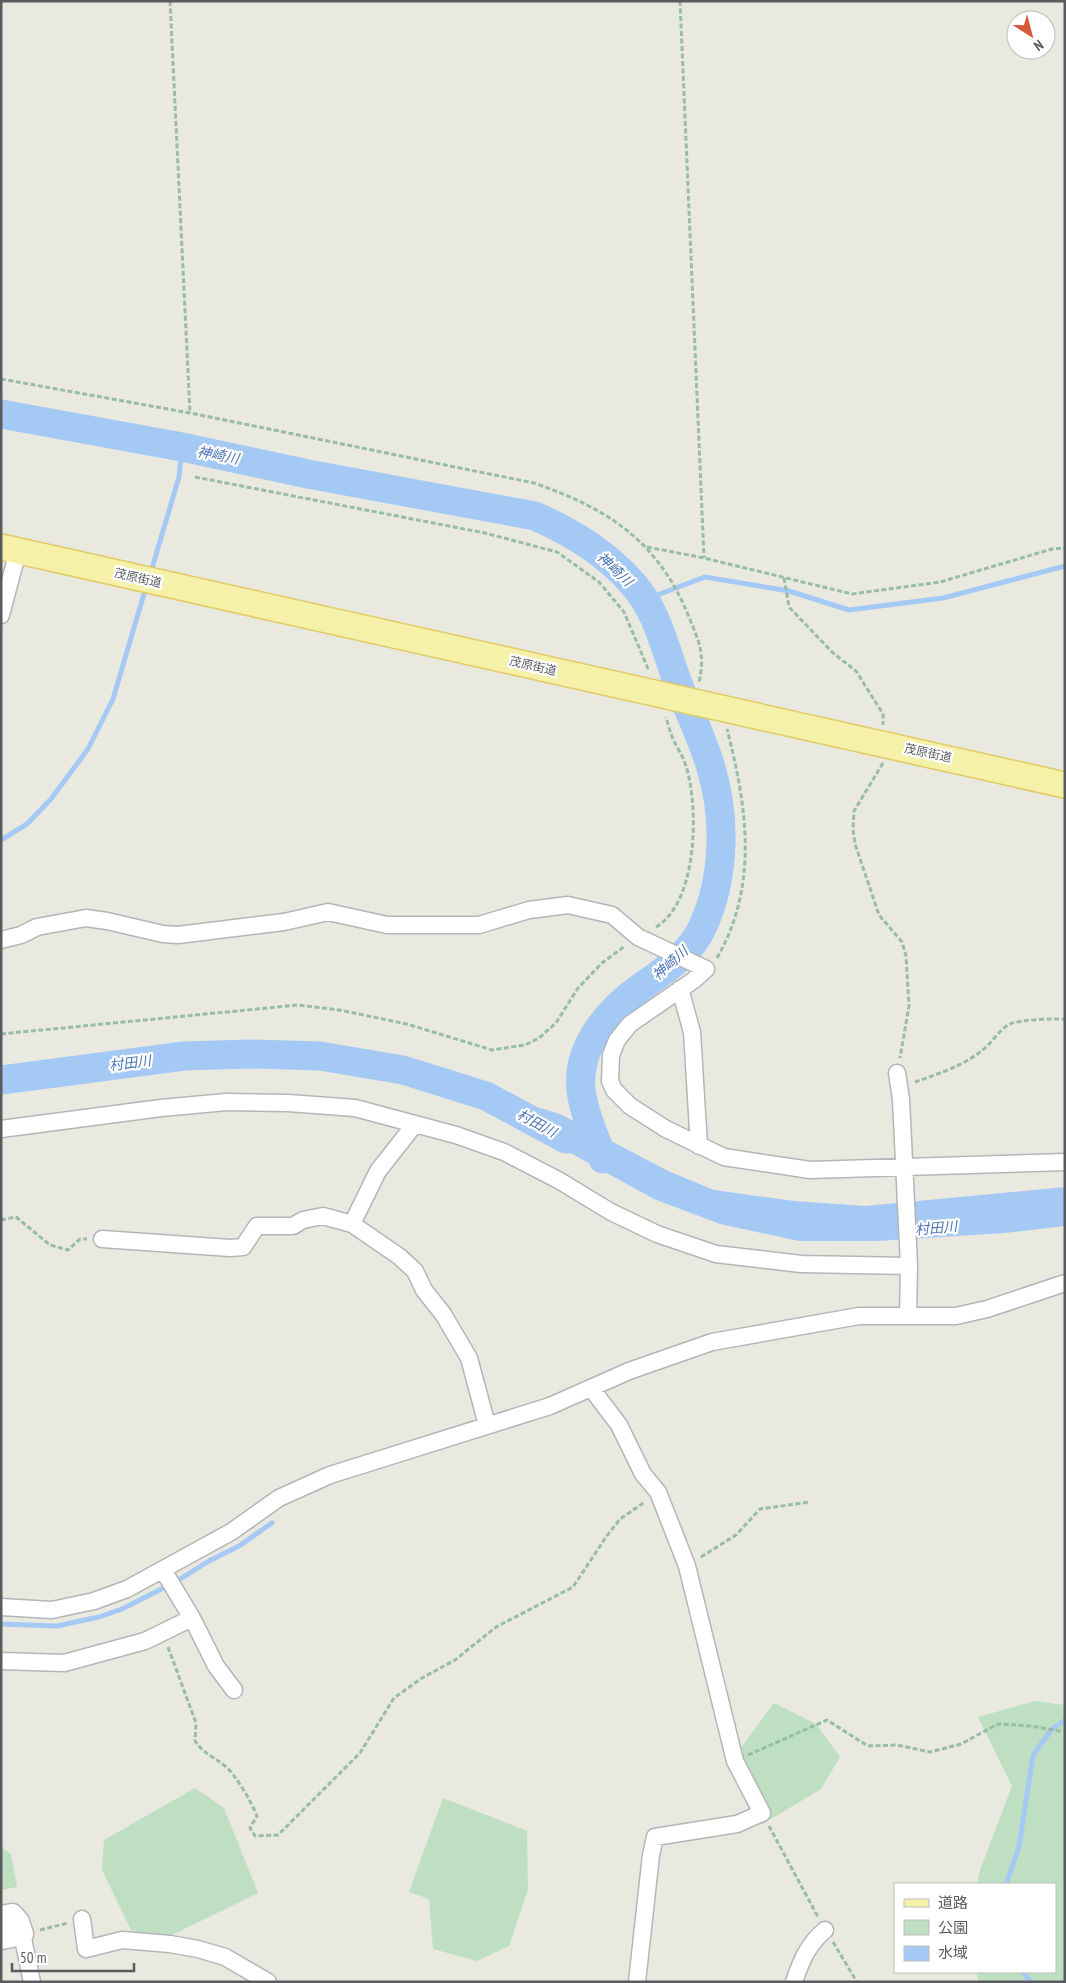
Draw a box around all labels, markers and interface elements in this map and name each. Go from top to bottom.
north arrow [1006,10,1056,60]
text: N [1030,36,1047,55]
water label: 神崎川 [196,442,242,468]
water label: 神崎川 [594,548,638,591]
street label: 茂原街道 [113,565,163,590]
street label: 茂原街道 [508,653,558,678]
street label: 茂原街道 [903,740,953,765]
water label: 神崎川 [648,941,693,984]
water label: 村田川 [108,1051,154,1074]
water label: 村田川 [514,1105,562,1142]
water label: 村田川 [914,1217,960,1239]
legend [894,1883,1056,1973]
text: 道路 [938,1893,968,1912]
text: 公園 [938,1918,968,1937]
scale bar [12,1940,135,1972]
text: 水域 [938,1943,968,1962]
text: 50 m [20,1948,46,1967]

